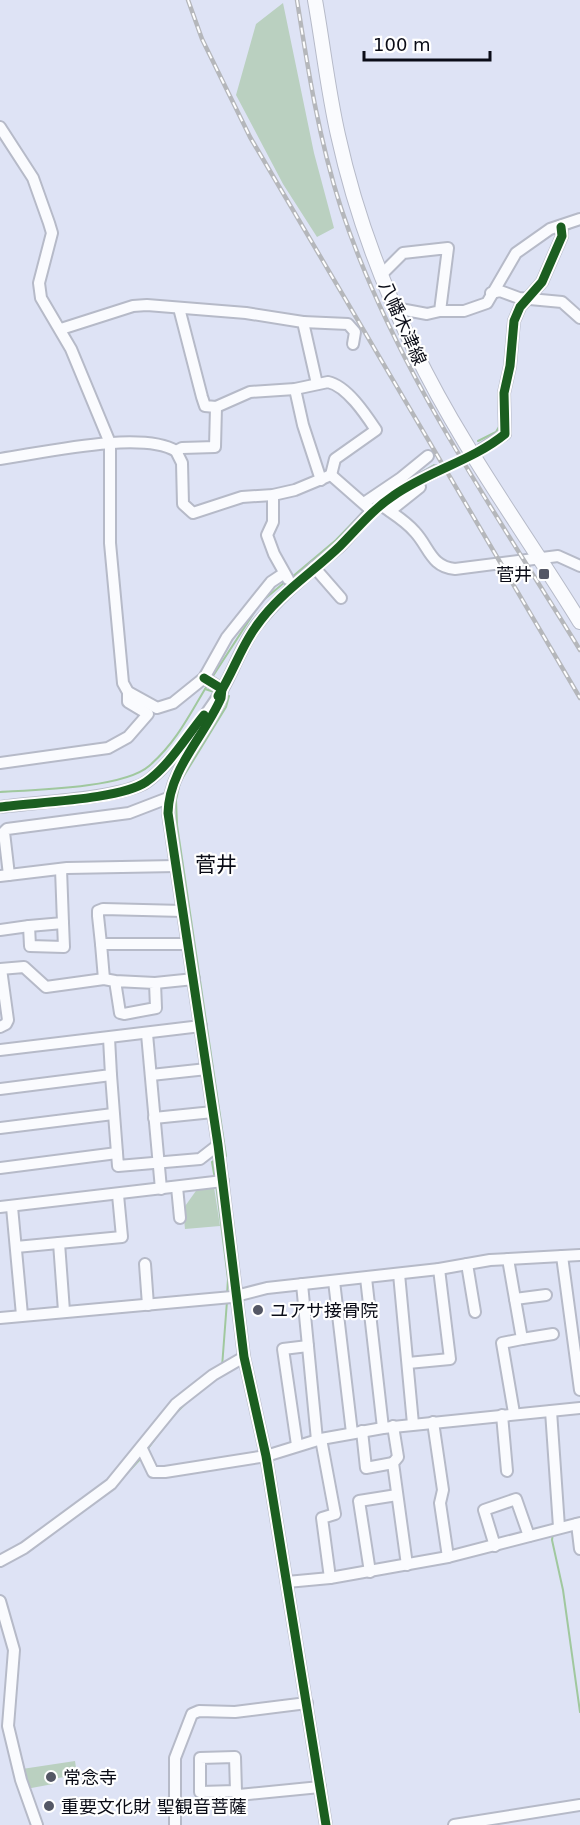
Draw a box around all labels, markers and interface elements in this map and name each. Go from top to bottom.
scale bar [364,24,490,62]
text: 100 m [373,34,431,55]
street label: 八幡木津線 [375,278,431,368]
place label: 菅井 [496,564,532,585]
marker: 菅井 [537,567,551,581]
district label: 菅井 [195,853,237,877]
place label: ユアサ接骨院 [270,1300,378,1321]
marker: ユアサ接骨院 [251,1303,265,1317]
place label: 常念寺 [63,1767,117,1788]
marker: 常念寺 [44,1770,58,1784]
place label: 重要文化財 聖観音菩薩 [61,1796,247,1817]
marker: 重要文化財 聖観音菩薩 [42,1799,56,1813]

